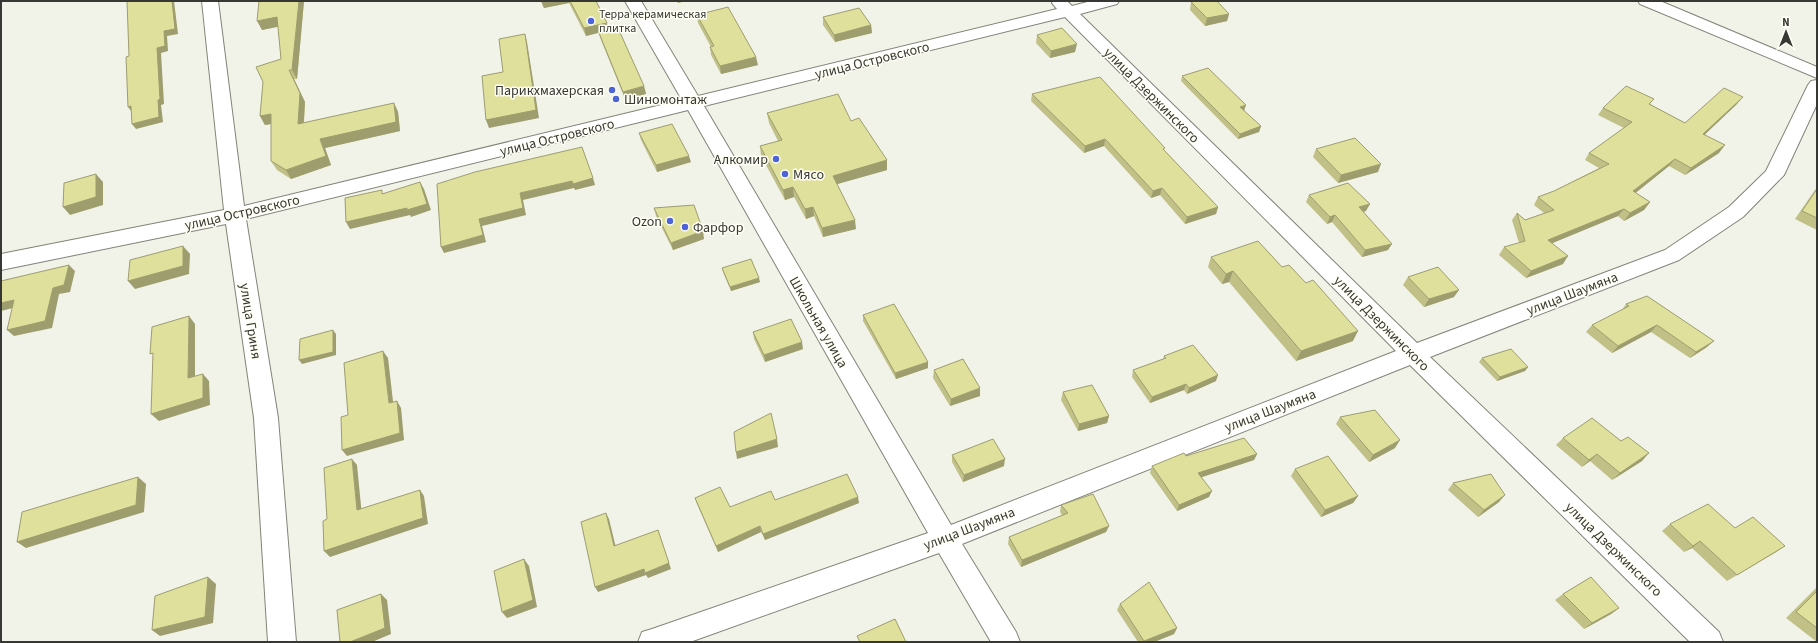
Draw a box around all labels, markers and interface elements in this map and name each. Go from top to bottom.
place label: Терра керамическая плитка [599,6,706,37]
north arrow [1766,12,1806,52]
text: N [1782,15,1790,30]
marker: Терра керамическая плитка [586,16,596,26]
street label: улица Островского [813,37,932,85]
street label: улица Дзержинского [1099,43,1204,148]
place label: Парикхмахерская [495,81,604,101]
marker: Парикхмахерская [607,85,617,95]
place label: Шиномонтаж [624,90,707,110]
marker: Шиномонтаж [611,94,621,104]
street label: улица Островского [498,114,617,162]
place label: Алкомир [714,150,768,170]
marker: Алкомир [771,154,781,164]
place label: Мясо [793,165,824,185]
marker: Мясо [780,169,790,179]
street label: улица Островского [183,190,302,236]
place label: Ozon [632,212,662,232]
marker: Ozon [665,216,675,226]
place label: Фарфор [693,218,744,238]
marker: Фарфор [680,222,690,232]
street label: улица Шаумяна [1524,267,1621,321]
street label: улица Дзержинского [1329,271,1434,376]
street label: Школьная улица [784,273,852,372]
street label: улица Гриня [234,282,266,360]
street label: улица Шаумяна [1222,384,1319,438]
street label: улица Дзержинского [1560,498,1666,601]
street label: улица Шаумяна [921,502,1018,556]

